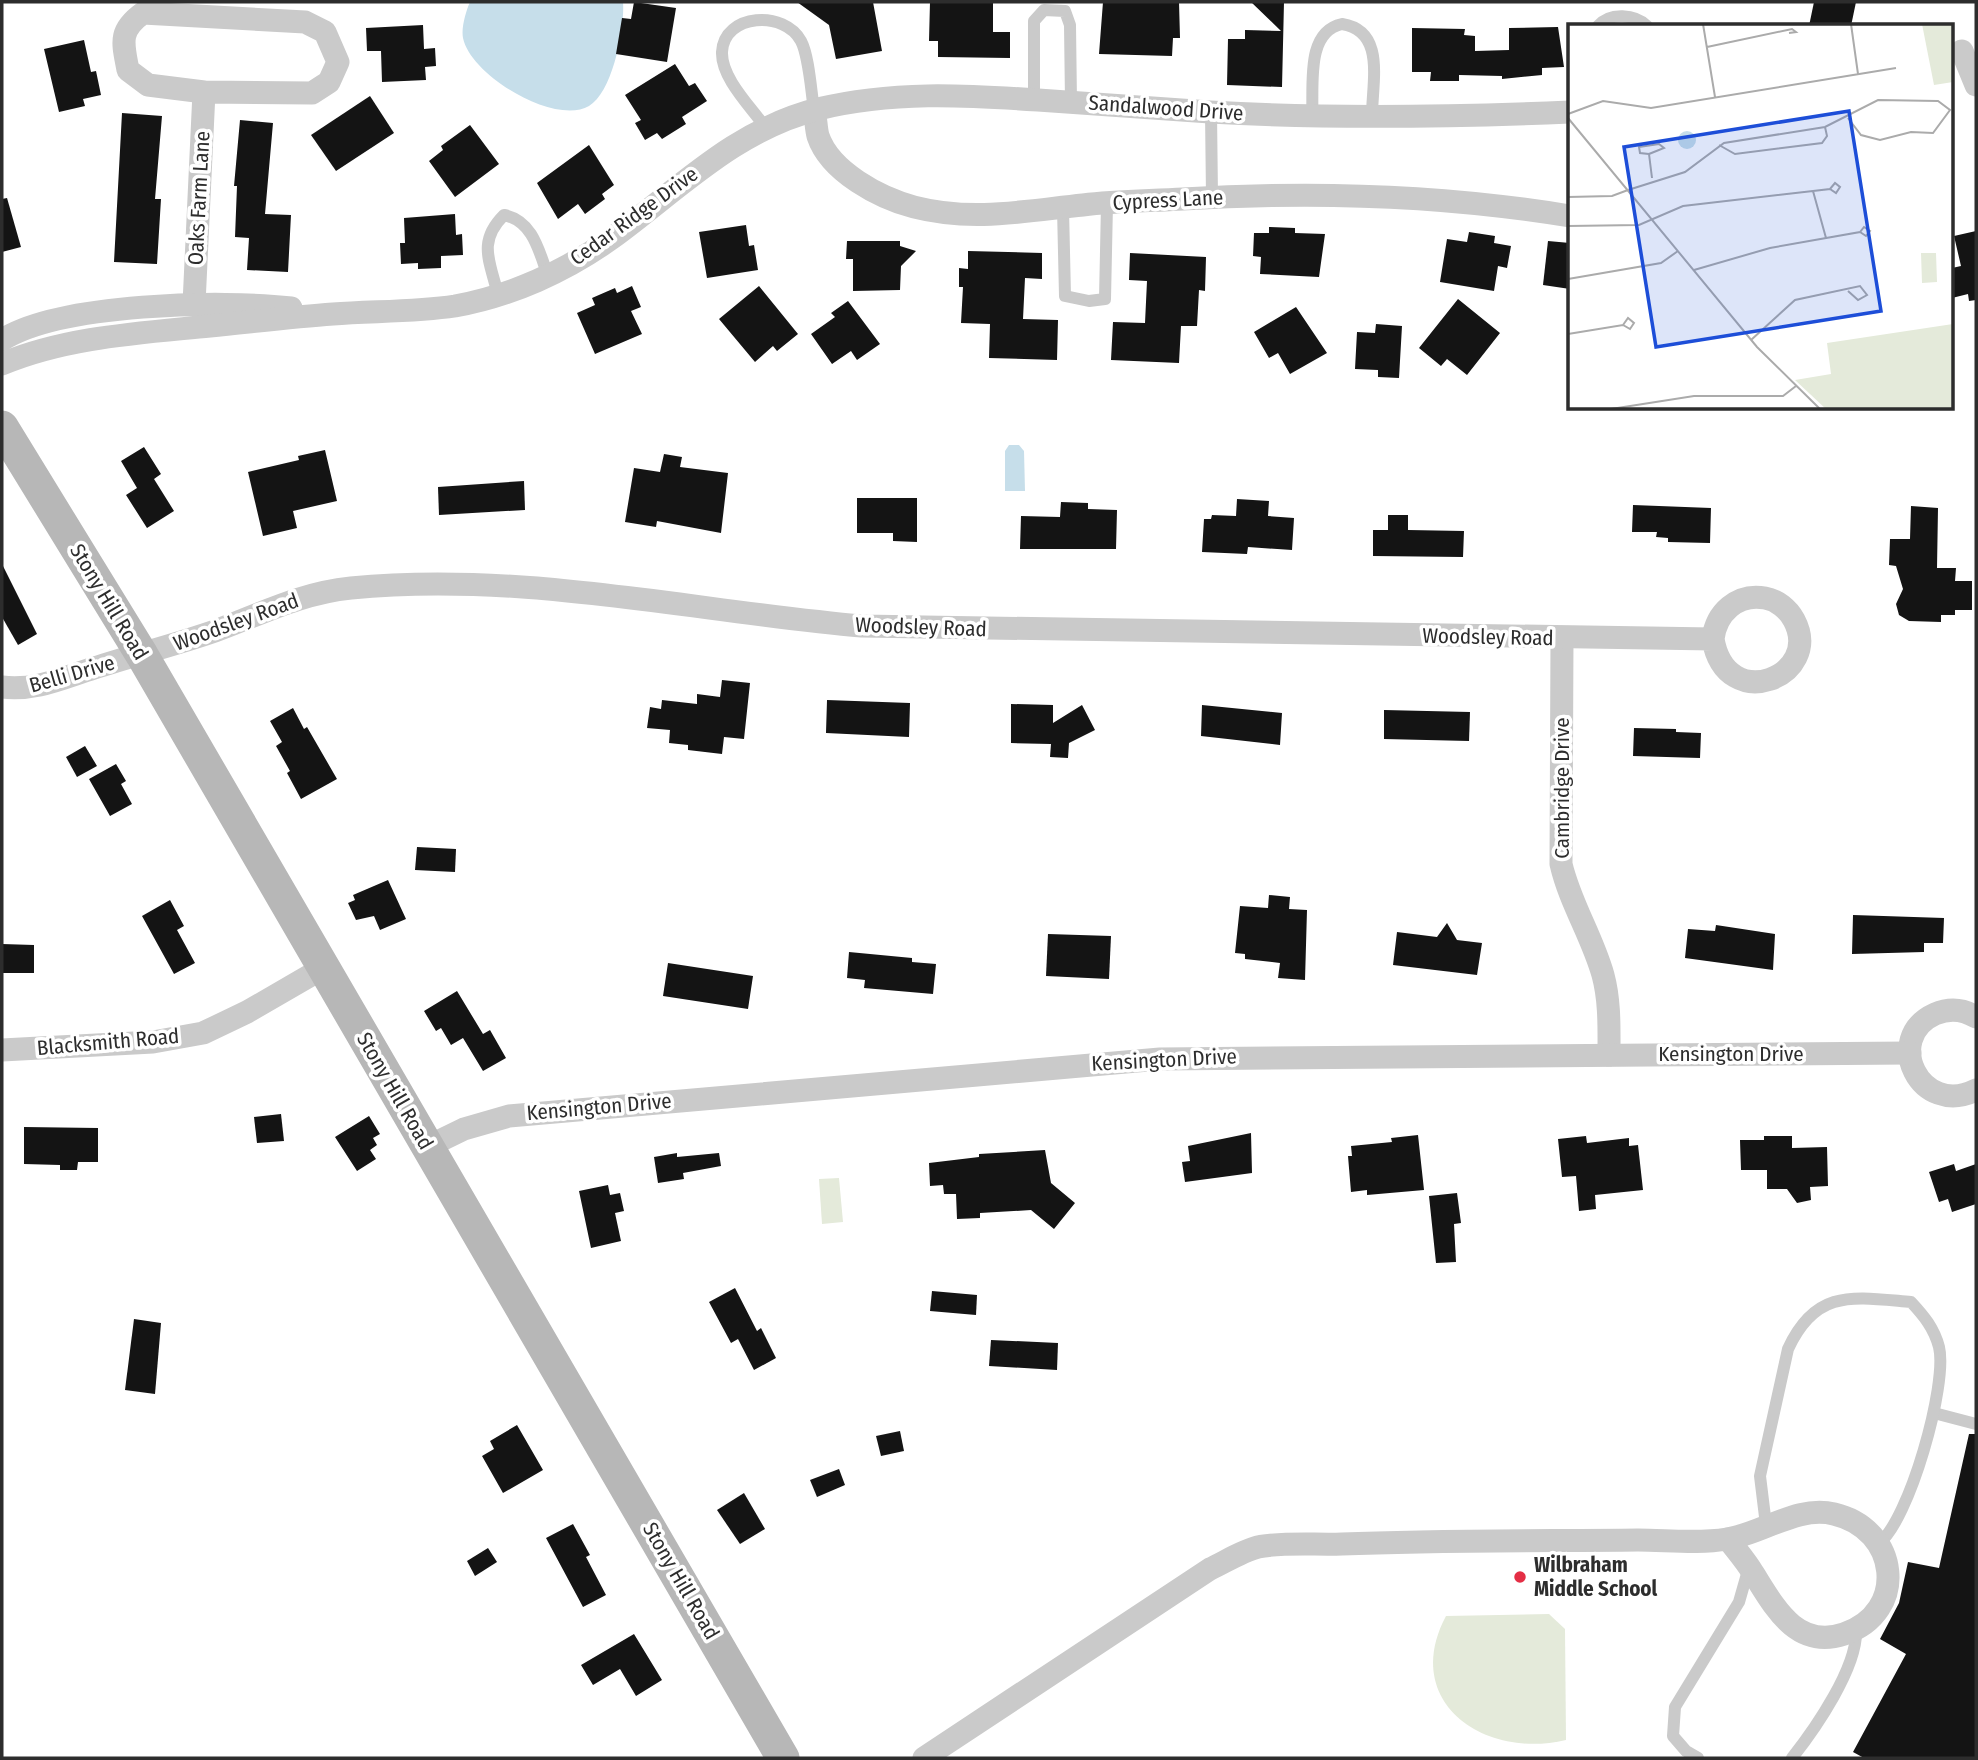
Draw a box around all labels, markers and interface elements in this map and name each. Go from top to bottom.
inset map [1568,24,1954,410]
street label: Sandalwood Drive [1088,90,1244,126]
street label: Oaks Farm Lane [183,130,215,266]
street label: Cedar Ridge Drive [565,161,703,271]
street label: Cypress Lane [1112,184,1224,216]
street label: Stony Hill Road [64,539,154,665]
street label: Woodsley Road [170,587,302,657]
street label: Woodsley Road [855,612,987,642]
street label: Woodsley Road [1422,623,1554,651]
street label: Belli Drive [26,649,118,699]
street label: Cambridge Drive [1549,717,1575,859]
street label: Blacksmith Road [36,1023,180,1061]
street label: Stony Hill Road [351,1028,439,1154]
street label: Kensington Drive [1658,1041,1804,1067]
street label: Kensington Drive [1091,1043,1237,1077]
street label: Kensington Drive [525,1088,673,1126]
street label: Stony Hill Road [637,1518,725,1644]
place label: Wilbraham Middle School [1534,1552,1658,1602]
marker: Wilbraham Middle School [1512,1569,1528,1585]

